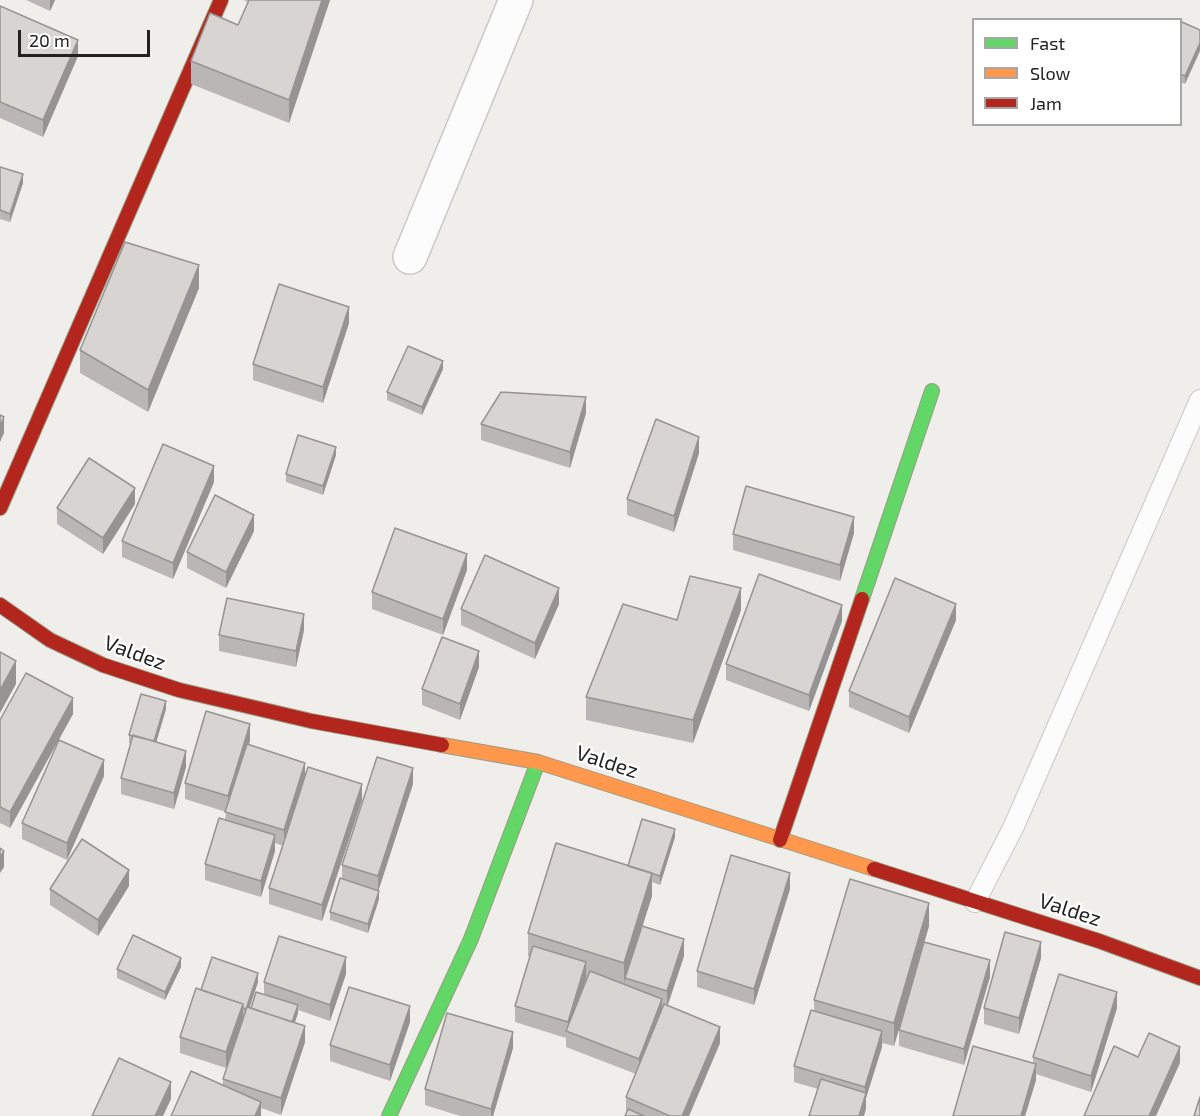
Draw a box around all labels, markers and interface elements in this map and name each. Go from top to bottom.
scale bar [21,18,153,56]
legend [972,18,1182,126]
text: 20 m [29,29,70,51]
text: Fast [1030,32,1065,54]
text: Slow [1030,62,1070,84]
text: Jam [1030,92,1062,114]
street label: Valdez [101,630,169,676]
street label: Valdez [573,740,641,784]
street label: Valdez [1036,888,1104,932]

